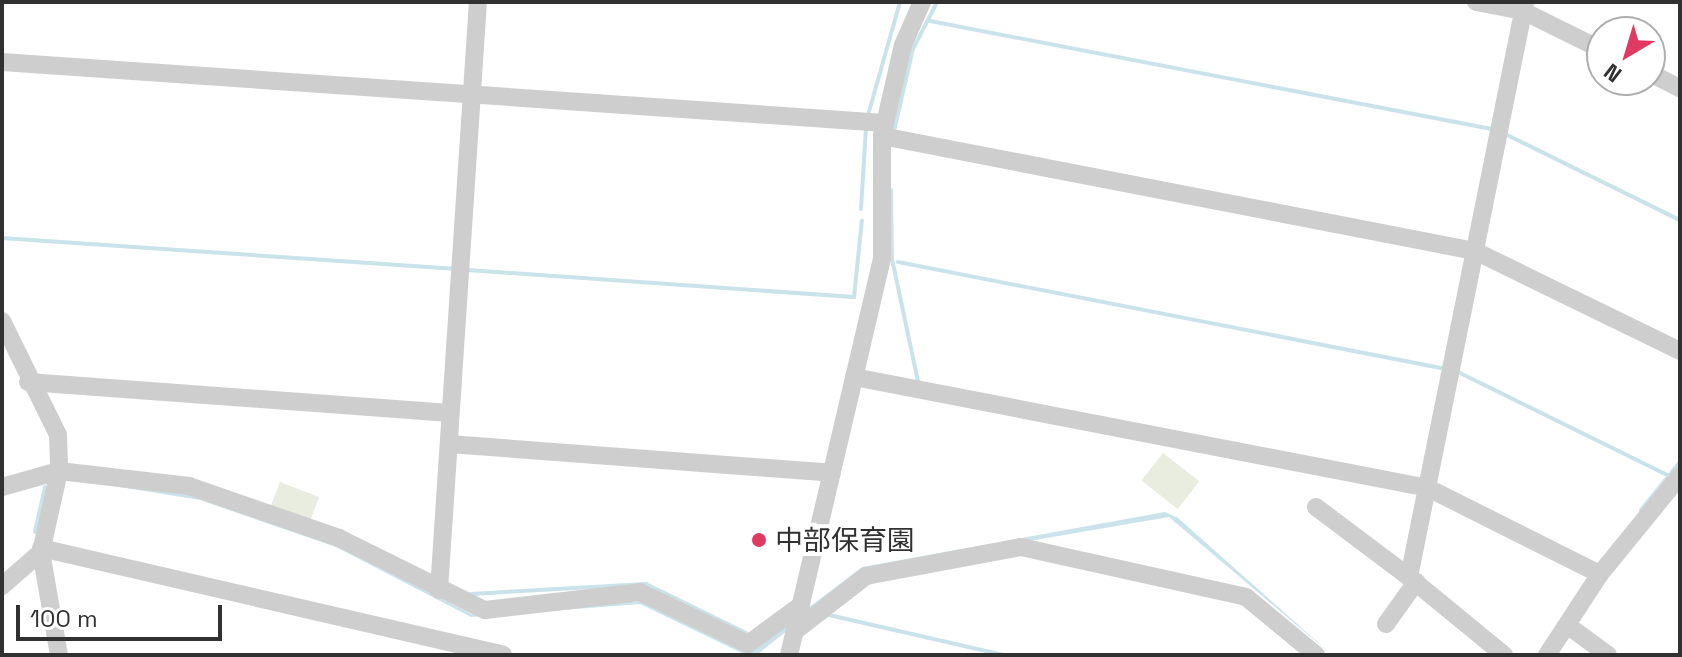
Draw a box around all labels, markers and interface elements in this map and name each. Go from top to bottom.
north arrow [1586,16,1666,96]
text: N [1598,58,1627,89]
place label: 中部保育園 [775,523,915,557]
marker: 中部保育園 [750,531,768,549]
scale bar [20,589,226,639]
text: 100 m [30,603,98,634]

